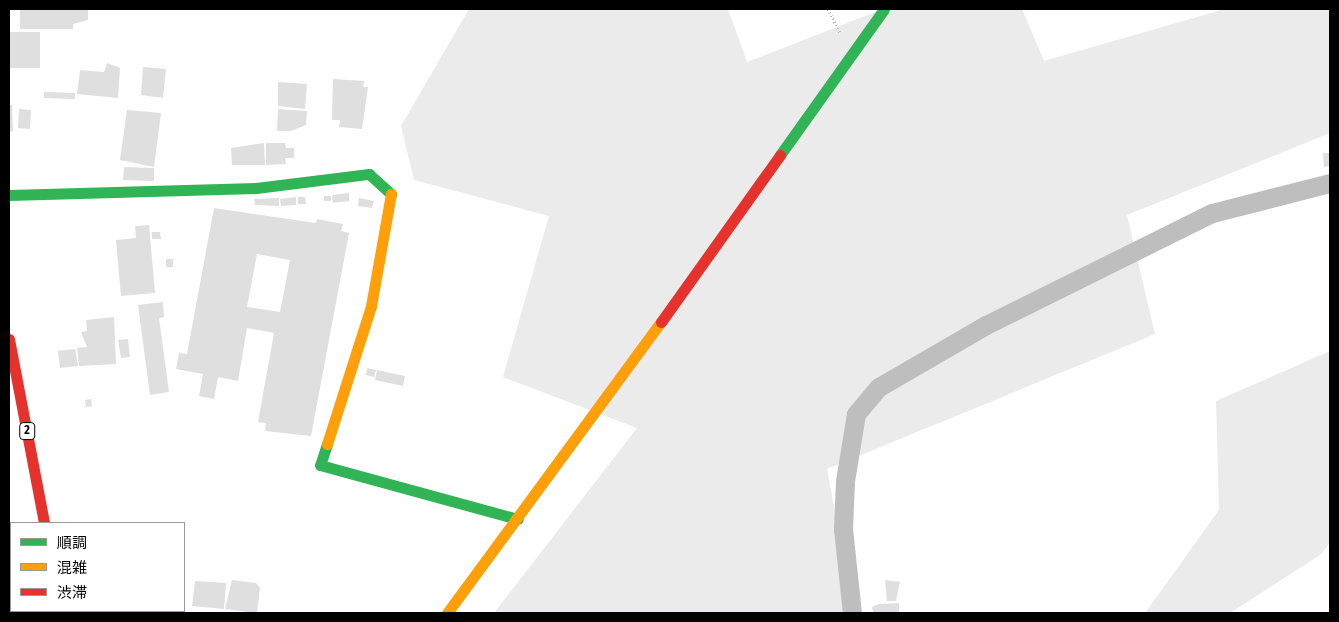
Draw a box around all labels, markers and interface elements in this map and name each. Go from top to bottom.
road number: 2 [18,422,36,441]
legend [10,522,185,612]
text: 順調 [57,534,87,552]
text: 混雑 [57,559,87,577]
text: 渋滞 [57,584,87,602]

